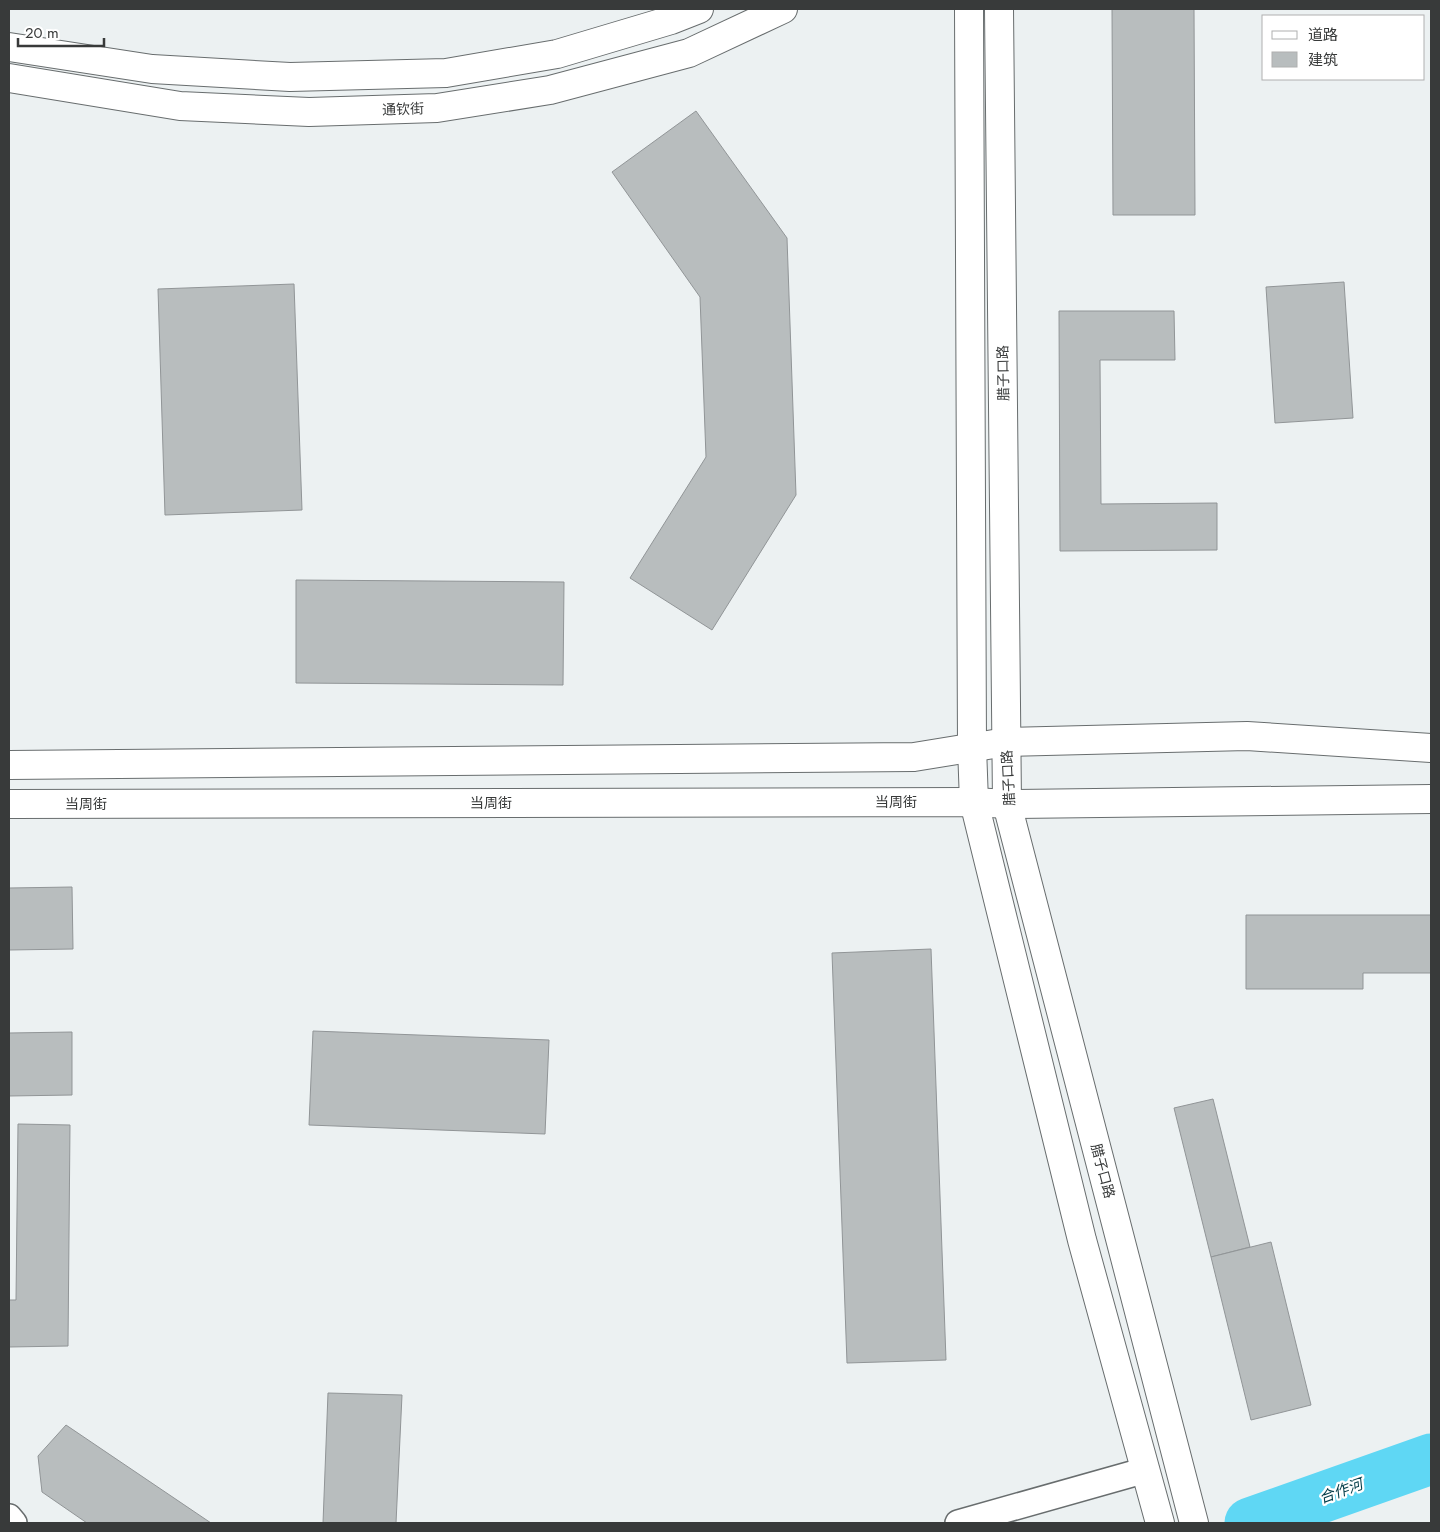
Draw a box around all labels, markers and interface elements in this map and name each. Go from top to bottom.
scale bar [18,15,104,47]
legend [1262,15,1425,80]
text: 20 m [25,22,59,44]
text: 道路 [1308,24,1338,46]
text: 建筑 [1308,49,1338,71]
street label: 通钦街 [382,98,424,120]
street label: 腊子口路 [993,345,1013,401]
street label: 腊子口路 [997,750,1019,806]
street label: 当周街 [875,792,917,812]
street label: 当周街 [470,793,512,813]
street label: 当周街 [65,794,107,814]
street label: 腊子口路 [1086,1141,1120,1201]
water label: 合作河 [1316,1472,1369,1509]

